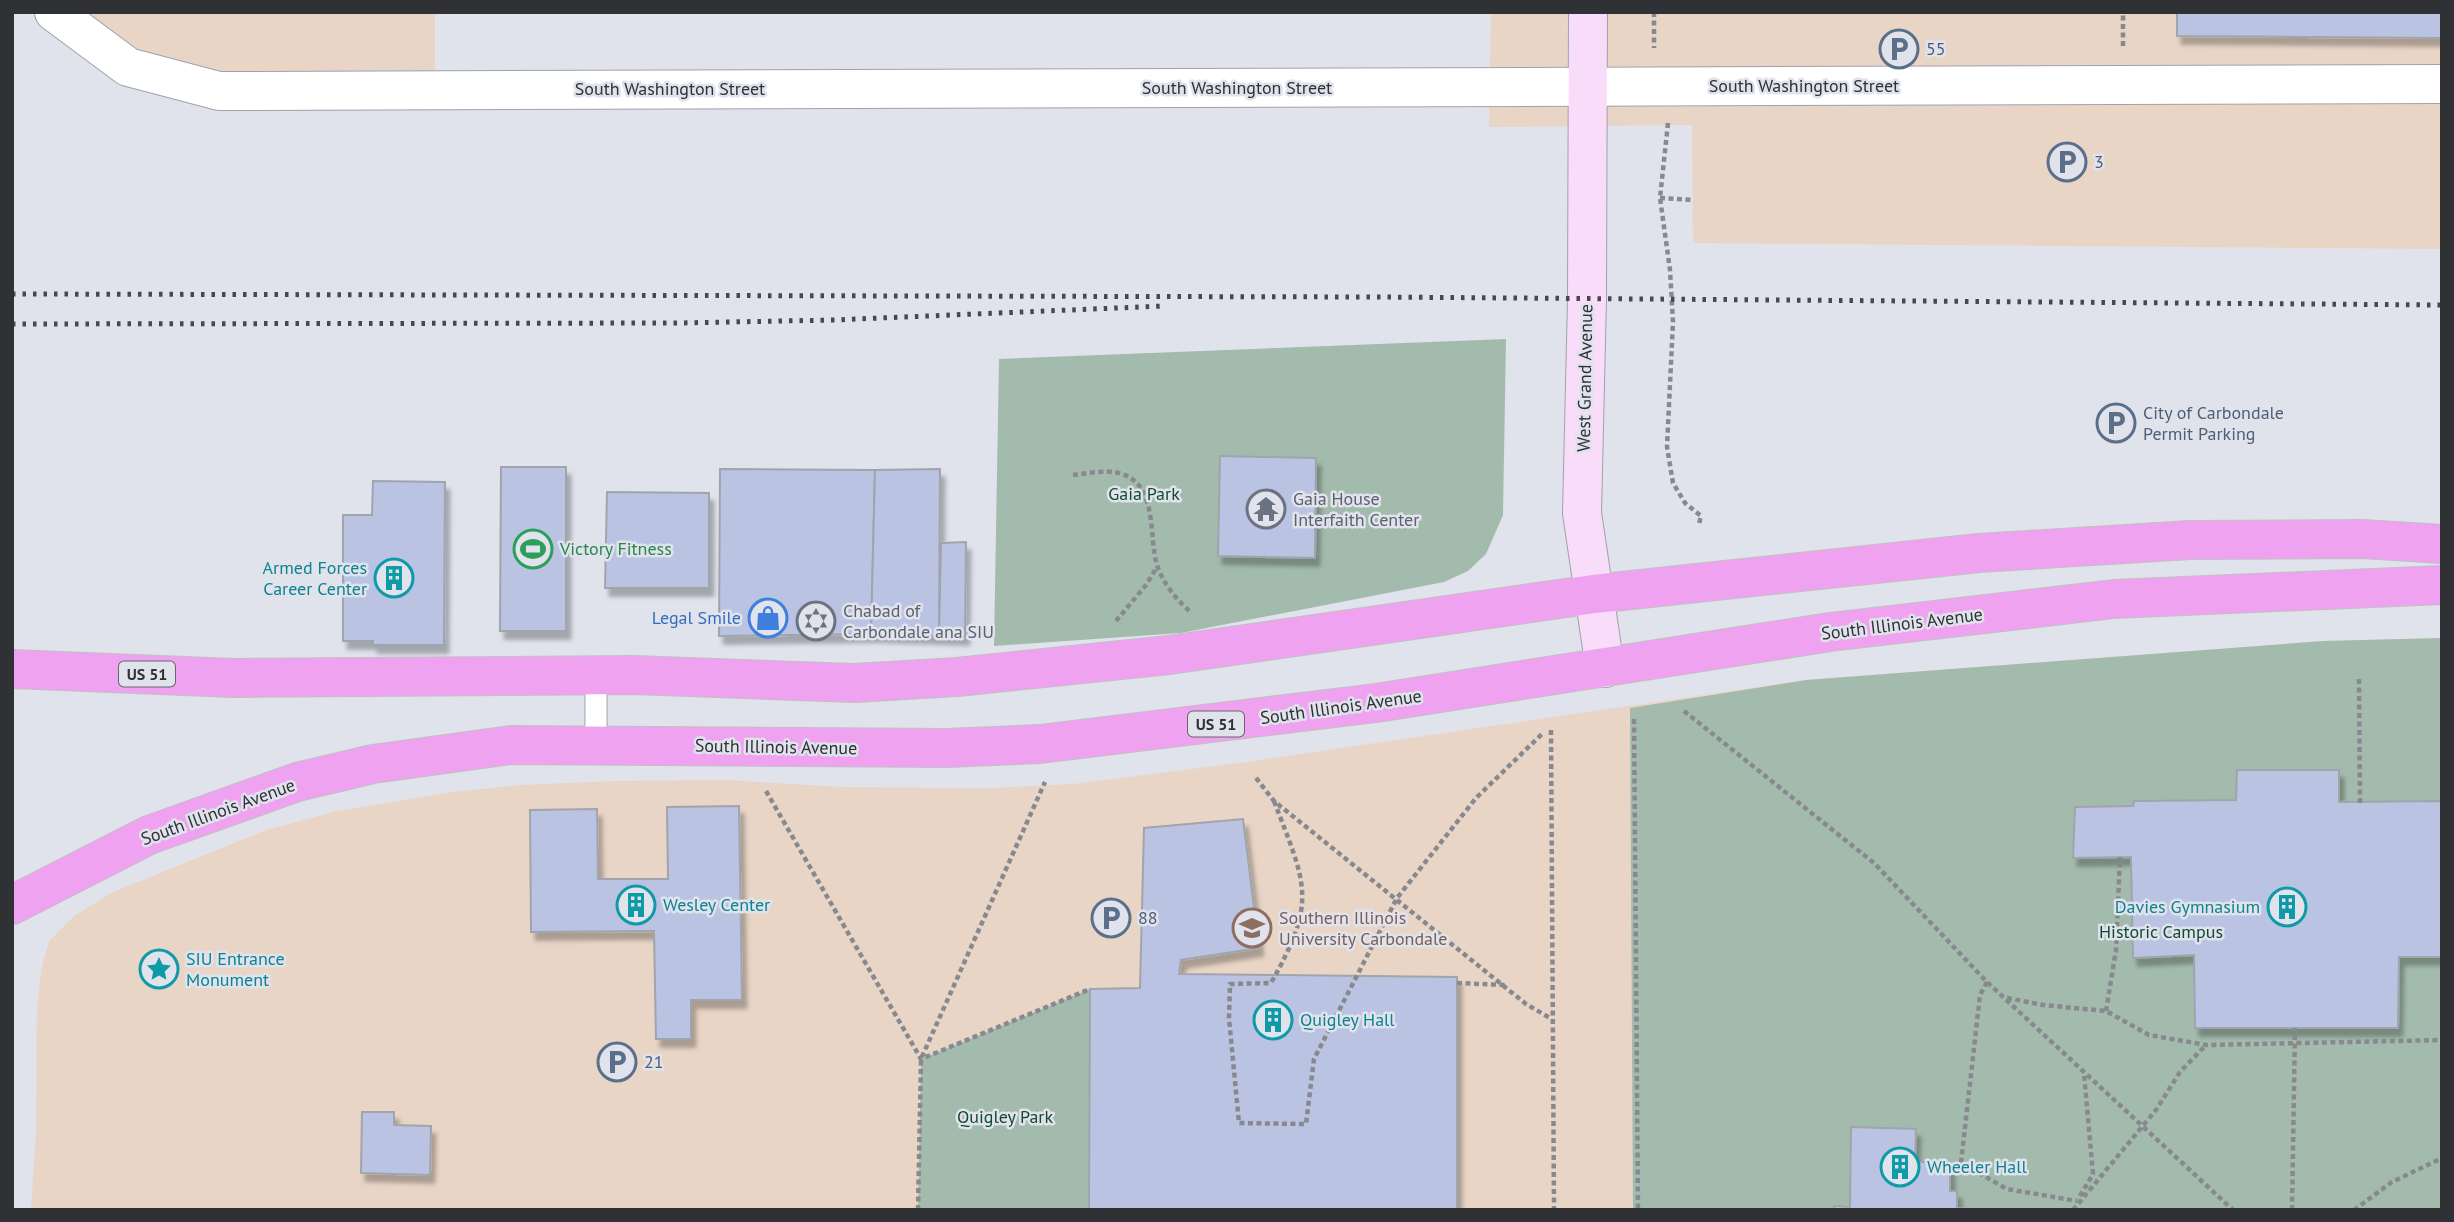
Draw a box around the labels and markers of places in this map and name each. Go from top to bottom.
parking icon: 55 [1878,28,1920,70]
place label: 55 [1926,37,1946,60]
parking icon: 3 [2046,141,2088,183]
place label: 3 [2094,150,2104,173]
place label: City of Carbondale Permit Parking [2143,401,2284,445]
parking icon: City of Carbondale Permit Parking [2095,402,2137,444]
place label: Gaia House Interfaith Center [1293,487,1419,531]
temple icon: Gaia House Interfaith Center [1245,488,1287,530]
sports icon: Victory Fitness [512,528,554,570]
place label: Victory Fitness [559,537,672,560]
place label: Armed Forces Career Center [263,556,367,600]
building icon: Armed Forces Career Center [373,557,415,599]
shop icon: Legal Smile [747,597,789,639]
place label: Chabad of Carbondale ana SIU [843,599,994,643]
synagogue icon: Chabad of Carbondale ana SIU [795,600,837,642]
place label: Legal Smile [652,606,741,629]
building icon: Wesley Center [615,884,657,926]
building icon: Davies Gymnasium [2266,886,2308,928]
place label: Wesley Center [663,893,770,916]
place label: Davies Gymnasium [2115,895,2260,918]
parking icon: 88 [1090,897,1132,939]
place label: 88 [1138,906,1158,929]
place label: Southern Illinois University Carbondale [1279,906,1447,950]
school or university icon: Southern Illinois University Carbondale [1231,907,1273,949]
place label: SIU Entrance Monument [186,947,285,991]
place icon: SIU Entrance Monument [138,948,180,990]
building icon: Quigley Hall [1252,999,1294,1041]
place label: Quigley Hall [1300,1008,1395,1031]
parking icon: 21 [596,1041,638,1083]
place label: 21 [644,1050,664,1073]
building icon: Wheeler Hall [1879,1146,1921,1188]
place label: Wheeler Hall [1927,1155,2027,1178]

